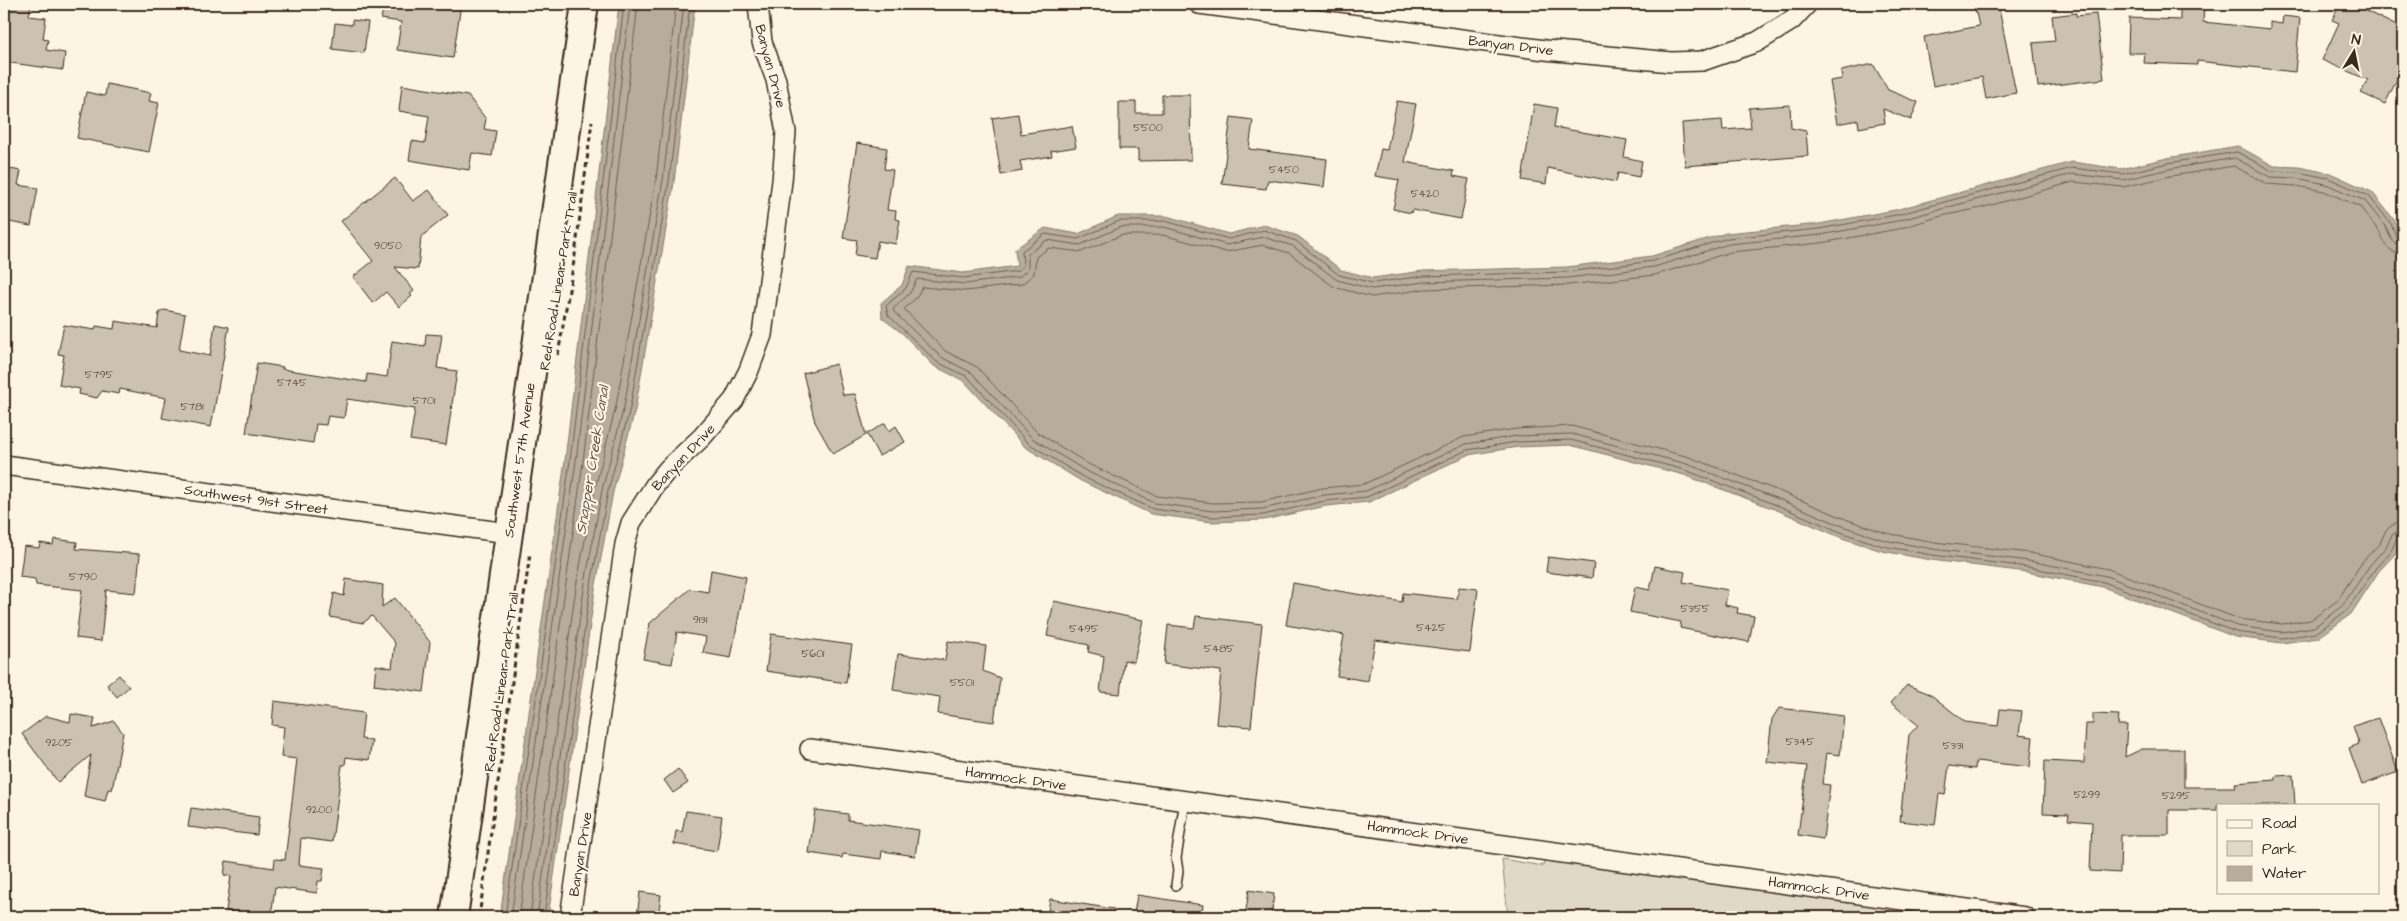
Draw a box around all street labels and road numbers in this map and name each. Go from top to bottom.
street label: Banyan Drive [749,22,791,110]
street label: Banyan Drive [1467,31,1555,61]
street label: Red Road Linear Park Trail [535,190,583,372]
street label: Southwest 57th Avenue [499,381,541,539]
street label: Banyan Drive [647,419,720,496]
street label: Southwest 91st Street [183,480,329,520]
street label: Red Road Linear Park Trail [480,591,524,773]
street label: Hammock Drive [964,762,1068,796]
street label: Banyan Drive [564,810,598,898]
street label: Hammock Drive [1366,816,1470,850]
street label: Hammock Drive [1767,872,1871,906]

